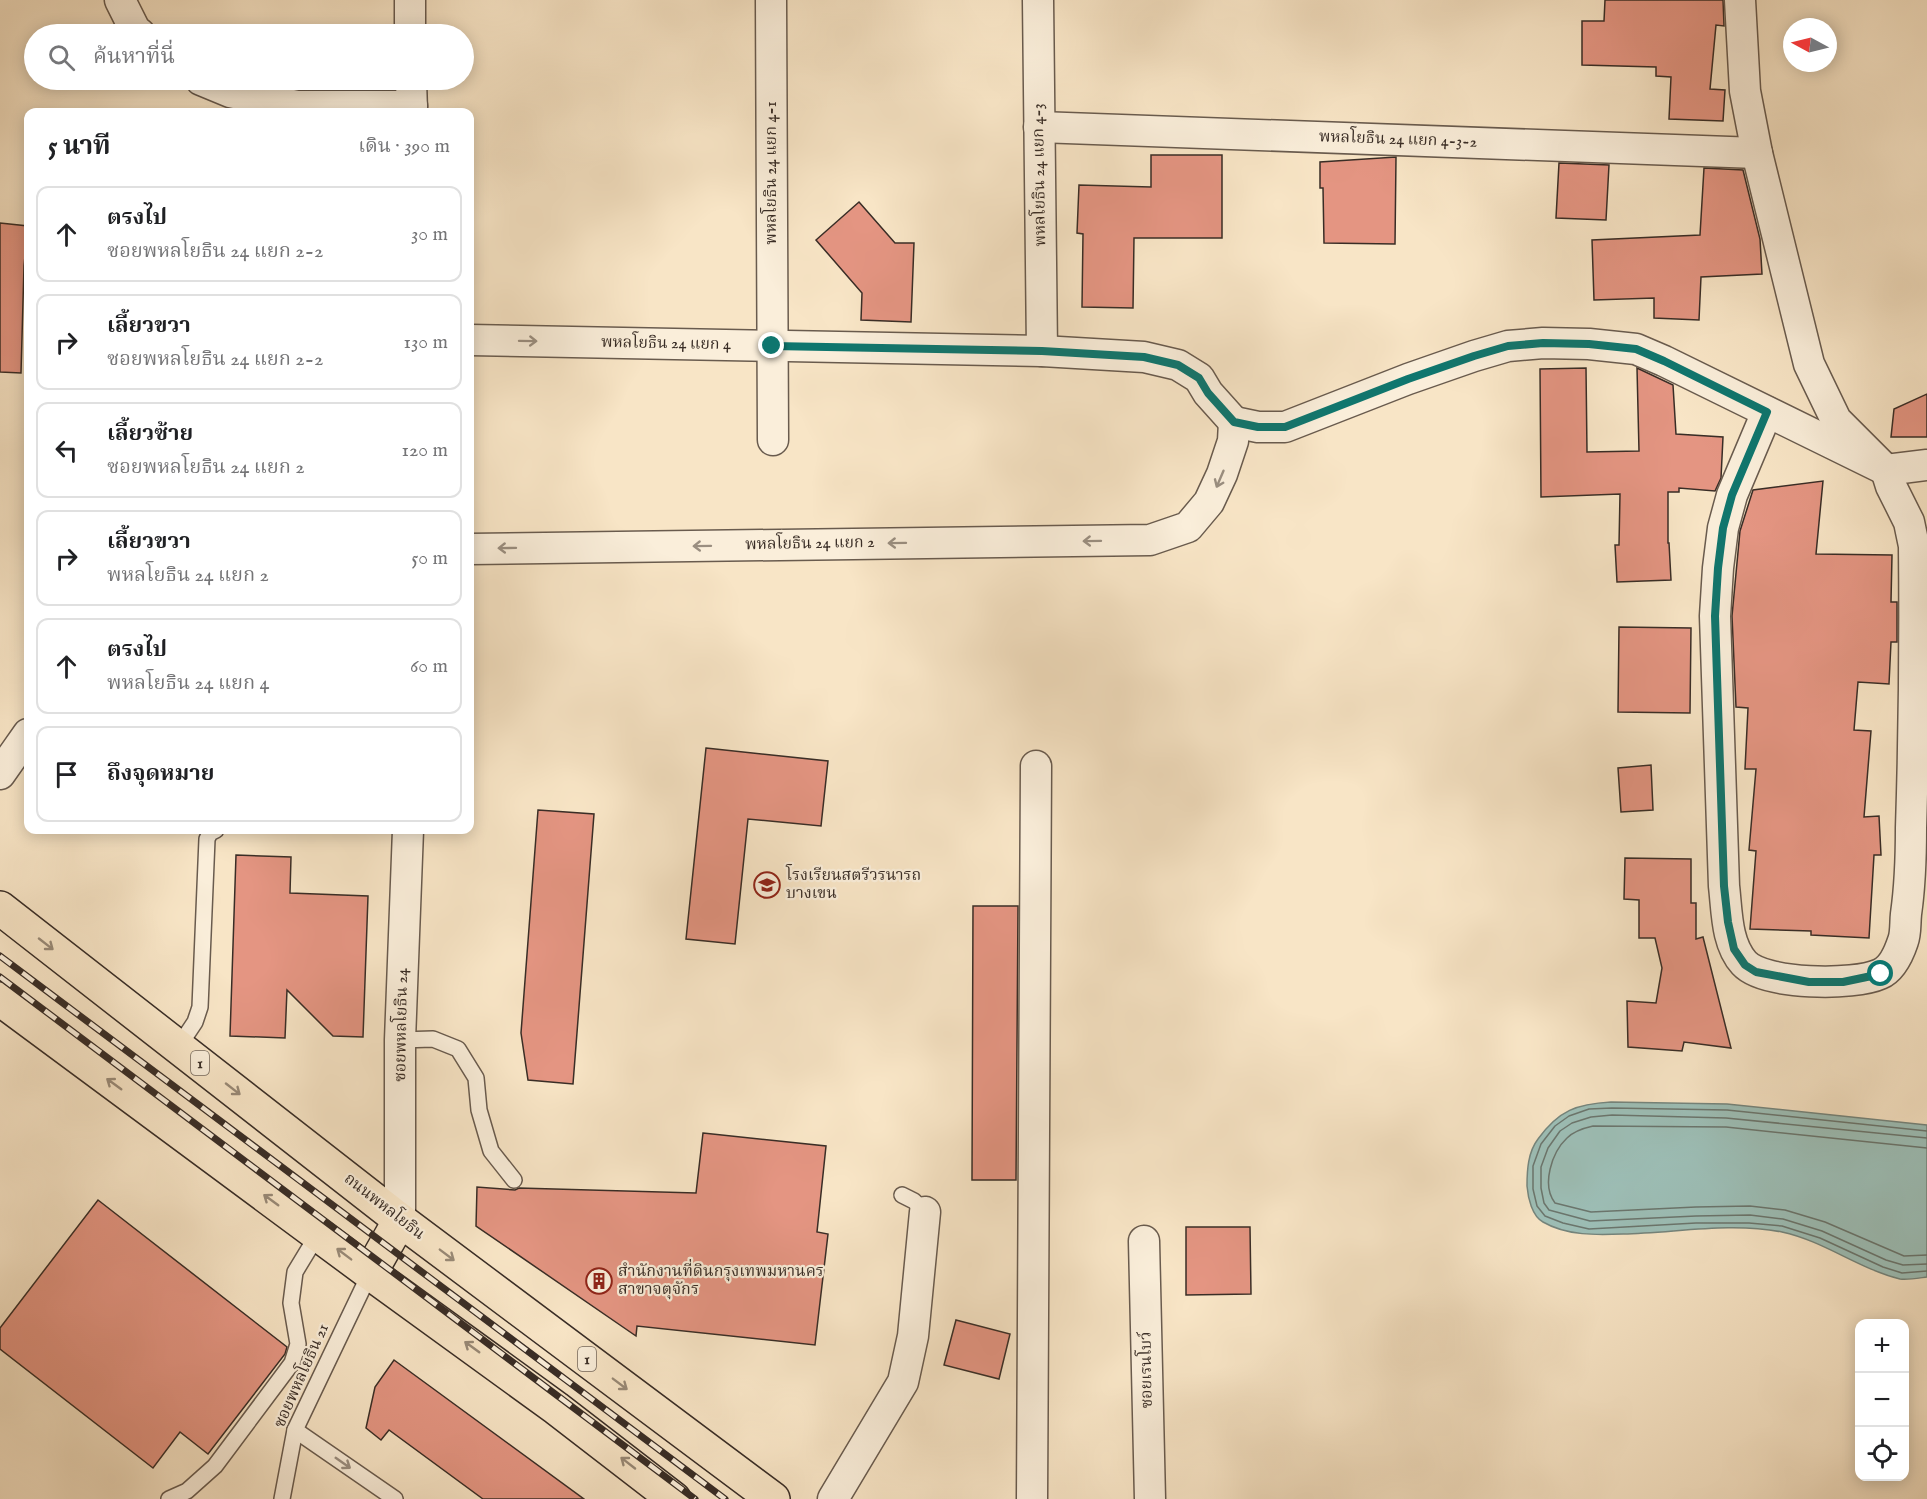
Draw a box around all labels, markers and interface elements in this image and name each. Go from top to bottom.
north arrow [1783,18,1837,72]
search box [24,24,474,90]
icon: search [45,41,78,74]
text: ค้นหาที่นี่ [93,43,175,71]
street label: พหลโยธิน 24 แยก 4-1 [760,101,782,245]
street label: พหลโยธิน 24 แยก 4-3 [1027,103,1051,247]
street label: พหลโยธิน 24 แยก 4-3-2 [1319,125,1477,153]
text: 5 นาที [48,130,111,163]
text: เดิน · 390 m [358,134,450,159]
text: ตรงไป [107,204,167,232]
icon: ahead [50,218,83,251]
text: 30 m [411,222,448,247]
text: ซอยพหลโยธิน 24 แยก 2-2 [107,239,323,264]
text: เลี้ยวขวา [107,312,191,340]
icon: right [50,326,83,359]
text: 130 m [403,330,448,355]
street label: พหลโยธิน 24 แยก 4 [601,331,731,355]
route end [758,332,784,358]
one-way arrow [517,335,537,347]
text: ซอยพหลโยธิน 24 แยก 2-2 [107,347,323,372]
text: เลี้ยวซ้าย [107,420,193,448]
icon: left [50,434,83,467]
text: 120 m [402,438,448,463]
text: ซอยพหลโยธิน 24 แยก 2 [107,455,305,480]
one-way arrow [1213,469,1225,487]
text: เลี้ยวขวา [107,528,191,556]
street label: พหลโยธิน 24 แยก 2 [745,531,875,555]
one-way arrow [1082,535,1102,547]
one-way arrow [887,537,907,549]
one-way arrow [692,540,712,552]
icon: right [50,542,83,575]
one-way arrow [497,542,517,554]
text: 50 m [411,546,448,571]
text: พหลโยธิน 24 แยก 2 [107,563,269,588]
text: ตรงไป [107,636,167,664]
icon: ahead [50,650,83,683]
text: 60 m [410,654,448,679]
text: พหลโยธิน 24 แยก 4 [107,671,269,696]
icon: arrive [50,758,83,791]
text: ถึงจุดหมาย [107,760,214,788]
place label: โรงเรียนสตรีวรนารถ บางเขน [785,864,921,904]
school or university icon: โรงเรียนสตรีวรนารถ บางเขน [752,870,782,900]
one-way arrow [38,937,54,950]
route start [1867,960,1893,986]
street label: ซอยพหลโยธิน 24 [389,968,413,1082]
road number: 1 [191,1051,209,1075]
one-way arrow [106,1077,122,1090]
one-way arrow [225,1083,241,1096]
street label: ถนนพหลโยธิน [339,1168,430,1245]
one-way arrow [263,1193,279,1206]
one-way arrow [336,1248,352,1260]
one-way arrow [438,1248,454,1261]
place label: สำนักงานที่ดินกรุงเทพมหานคร สาขาจตุจักร [618,1259,824,1300]
building icon: สำนักงานที่ดินกรุงเทพมหานคร สาขาจตุจักร [584,1266,614,1296]
map controls [1855,1319,1909,1481]
button: + [1855,1319,1909,1373]
street label: ซอยพหลโยธิน 21 [268,1320,334,1431]
street label: ซอยเรนโบว์ [1134,1331,1158,1409]
one-way arrow [464,1341,480,1353]
road number: 1 [578,1347,596,1371]
button: − [1855,1373,1909,1427]
one-way arrow [611,1378,627,1390]
button: locate [1855,1427,1909,1481]
one-way arrow [334,1457,350,1469]
one-way arrow [620,1457,636,1470]

